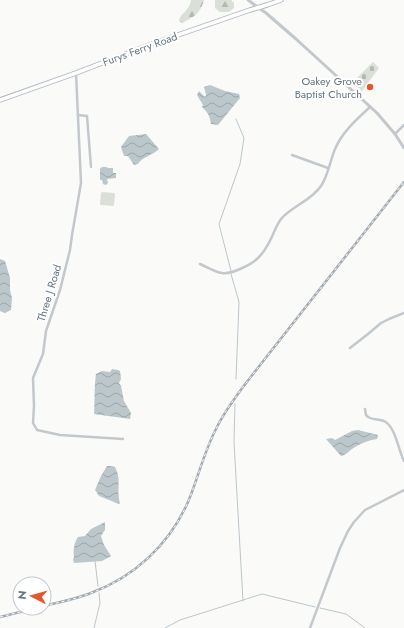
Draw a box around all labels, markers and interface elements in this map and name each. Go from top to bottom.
street label: Furys Ferry Road [100,28,180,70]
place label: Oakey Grove Baptist Church [295,73,362,102]
marker: Oakey Grove Baptist Church [365,82,375,92]
street label: Three J Road [33,263,65,323]
north arrow [12,576,52,616]
text: N [14,590,30,600]

